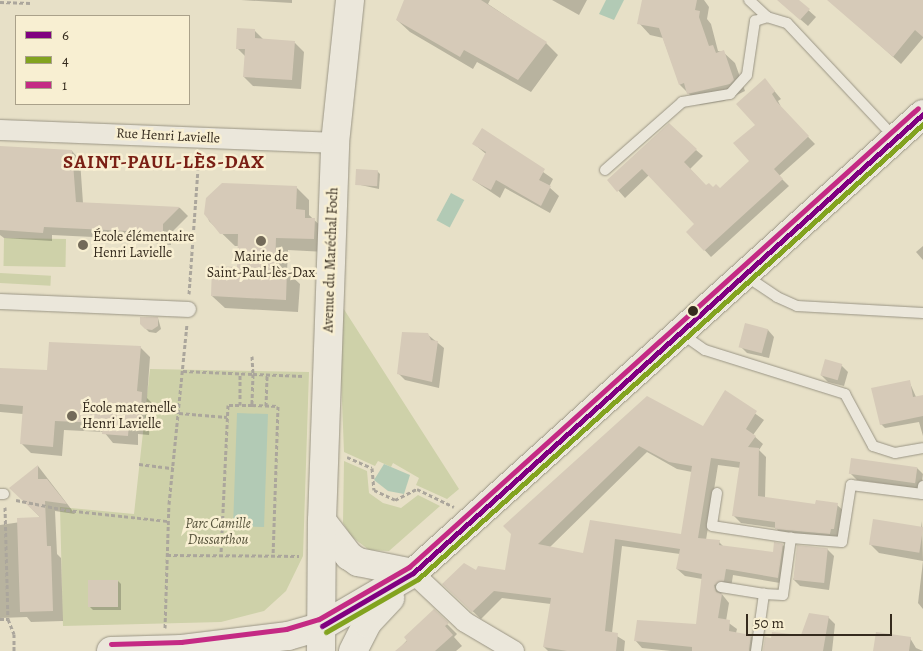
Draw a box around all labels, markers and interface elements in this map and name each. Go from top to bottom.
legend [15,15,190,105]
text: 6 [62,25,69,45]
text: 4 [62,50,69,70]
text: 1 [62,75,67,95]
street label: Rue Henri Lavielle [116,125,220,147]
district label: SAINT-PAUL-LÈS-DAX [61,152,267,174]
street label: Avenue du Maréchal Foch [320,187,342,333]
place label: École élémentaire Henri Lavielle [93,229,194,262]
marker: Mairie de Saint-Paul-lès-Dax [255,235,267,247]
marker: École élémentaire Henri Lavielle [77,239,89,251]
place label: Mairie de Saint-Paul-lès-Dax [207,249,315,282]
unlabelled marker [688,306,698,316]
place label: École maternelle Henri Lavielle [82,400,177,432]
marker: École maternelle Henri Lavielle [66,410,78,422]
park label: Parc Camille Dussarthou [185,516,251,548]
scale bar [748,604,894,636]
text: 50 m [754,613,784,633]

